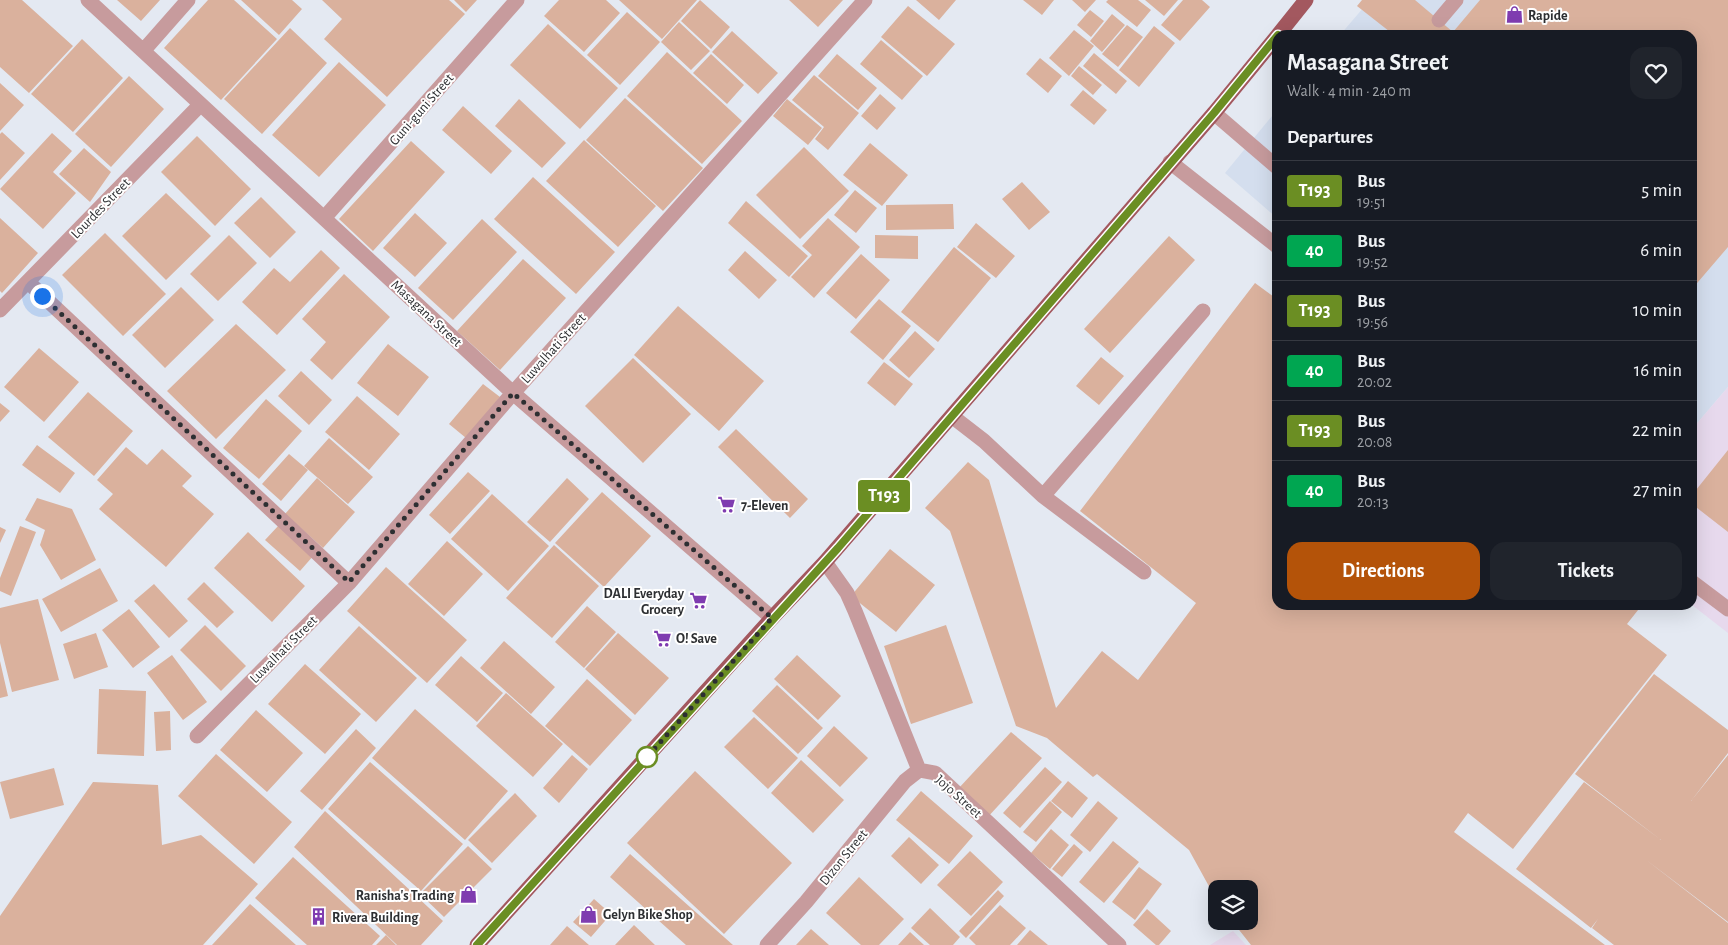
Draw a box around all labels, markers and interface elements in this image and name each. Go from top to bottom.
shop icon: Rapide [1504,5,1524,25]
place label: Rapide [1528,9,1568,23]
button: heart [1630,47,1682,99]
text: Masagana Street [1287,51,1448,75]
street label: Guni-guni Street [387,71,457,148]
text: Walk · 4 min · 240 m [1287,83,1411,99]
text: Departures [1287,128,1373,147]
text: Bus [1357,172,1385,191]
street label: Lourdes Street [69,175,133,242]
text: 5 min [1641,181,1682,200]
text: T193 [1299,182,1331,200]
text: 19:51 [1357,194,1386,210]
text: Bus [1357,232,1385,251]
text: 6 min [1640,241,1682,260]
text: 40 [1305,242,1324,260]
text: 19:52 [1357,254,1388,270]
street label: Masagana Street [388,278,465,350]
your location [30,284,55,309]
text: Bus [1357,292,1385,311]
text: 10 min [1633,301,1682,320]
text: T193 [1299,302,1331,320]
street label: Luwalhati Street [519,311,589,386]
text: 19:56 [1357,314,1388,330]
text: Bus [1357,352,1385,371]
text: 16 min [1634,361,1682,380]
text: 40 [1305,362,1324,380]
text: 20:02 [1357,374,1392,390]
text: Bus [1357,412,1385,431]
text: 22 min [1632,421,1682,440]
text: T193 [1299,422,1331,440]
text: 20:08 [1357,434,1392,450]
text: Bus [1357,472,1385,491]
line badge: T193 [849,480,919,512]
text: 27 min [1633,481,1682,500]
text: 40 [1305,482,1324,500]
text: T193 [868,487,900,505]
text: 20:13 [1357,494,1389,510]
supermarket icon: 7-Eleven [717,495,737,515]
place label: 7-Eleven [741,499,789,513]
button: Directions [1287,542,1480,600]
button: Tickets [1490,542,1682,600]
place label: DALI Everyday Grocery [604,587,685,617]
supermarket icon: DALI Everyday Grocery [688,591,708,611]
street label: Luwalhati Street [247,613,320,686]
supermarket icon: O! Save [652,628,672,648]
place label: O! Save [676,632,717,646]
unlabelled marker [636,746,658,768]
street label: Jojo Street [933,773,985,821]
street label: Dizon Street [817,827,871,888]
map controls [1208,880,1258,930]
button: layers [1208,880,1258,930]
shop icon: Ranisha's Trading [458,885,478,905]
place label: Ranisha's Trading [356,889,455,903]
shop icon: Gelyn Bike Shop [579,904,599,924]
building icon: Rivera Building [308,907,328,927]
place label: Gelyn Bike Shop [603,908,693,922]
place label: Rivera Building [332,911,419,925]

